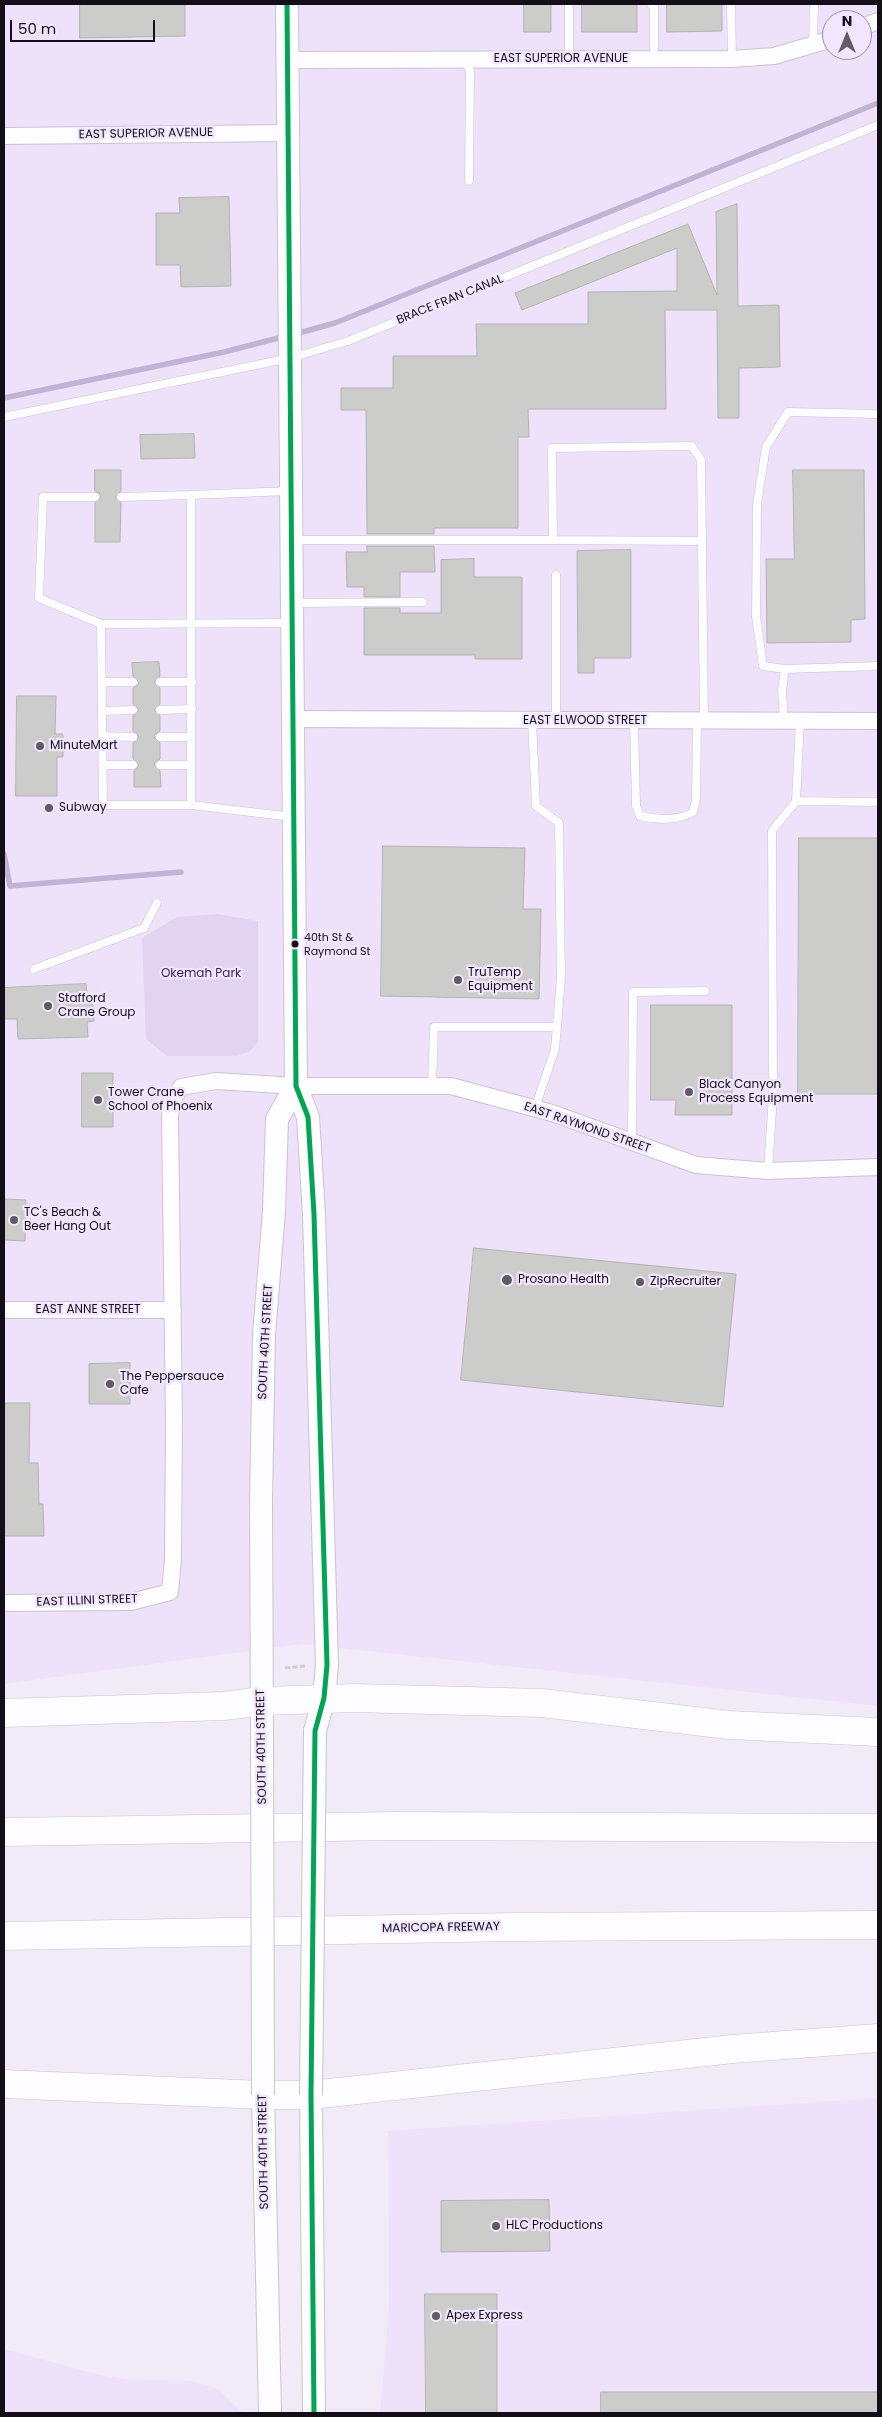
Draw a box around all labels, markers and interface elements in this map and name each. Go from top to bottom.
scale bar [12,10,158,42]
north arrow [822,10,872,60]
text: N [842,11,852,31]
text: 50 m [18,18,56,39]
street label: EAST SUPERIOR AVENUE [494,52,628,66]
street label: EAST SUPERIOR AVENUE [79,126,213,142]
street label: BRACE FRAN CANAL [395,272,505,328]
street label: EAST ELWOOD STREET [523,714,647,728]
place label: MinuteMart [50,739,118,753]
marker: MinuteMart [34,740,46,752]
place label: Subway [59,801,107,815]
marker: Subway [43,802,55,814]
place label: 40th St & Raymond St [304,931,371,957]
marker: 40th St & Raymond St [290,939,300,949]
place label: TruTemp Equipment [468,966,533,994]
park label: Okemah Park [161,967,241,981]
marker: TruTemp Equipment [452,974,464,986]
place label: Stafford Crane Group [58,992,135,1020]
marker: Stafford Crane Group [42,1000,54,1012]
place label: Black Canyon Process Equipment [699,1078,813,1106]
place label: Tower Crane School of Phoenix [108,1086,212,1114]
marker: Black Canyon Process Equipment [683,1086,695,1098]
marker: Tower Crane School of Phoenix [92,1094,104,1106]
street label: EAST RAYMOND STREET [522,1100,652,1156]
place label: TC's Beach & Beer Hang Out [24,1206,111,1234]
marker: TC's Beach & Beer Hang Out [8,1214,20,1226]
marker: Prosano Health [500,1273,514,1287]
place label: Prosano Health [518,1273,609,1287]
place label: ZipRecruiter [650,1275,721,1289]
marker: ZipRecruiter [634,1276,646,1288]
street label: SOUTH 40TH STREET [256,1284,276,1400]
street label: EAST ANNE STREET [36,1303,140,1317]
place label: The Peppersauce Cafe [120,1370,224,1398]
marker: The Peppersauce Cafe [104,1378,116,1390]
street label: EAST ILLINI STREET [36,1592,138,1610]
street label: SOUTH 40TH STREET [254,1689,270,1805]
street label: MARICOPA FREEWAY [382,1920,500,1936]
street label: SOUTH 40TH STREET [256,2094,272,2210]
place label: HLC Productions [506,2219,603,2233]
marker: HLC Productions [490,2220,502,2232]
place label: Apex Express [446,2309,523,2323]
marker: Apex Express [430,2310,442,2322]

